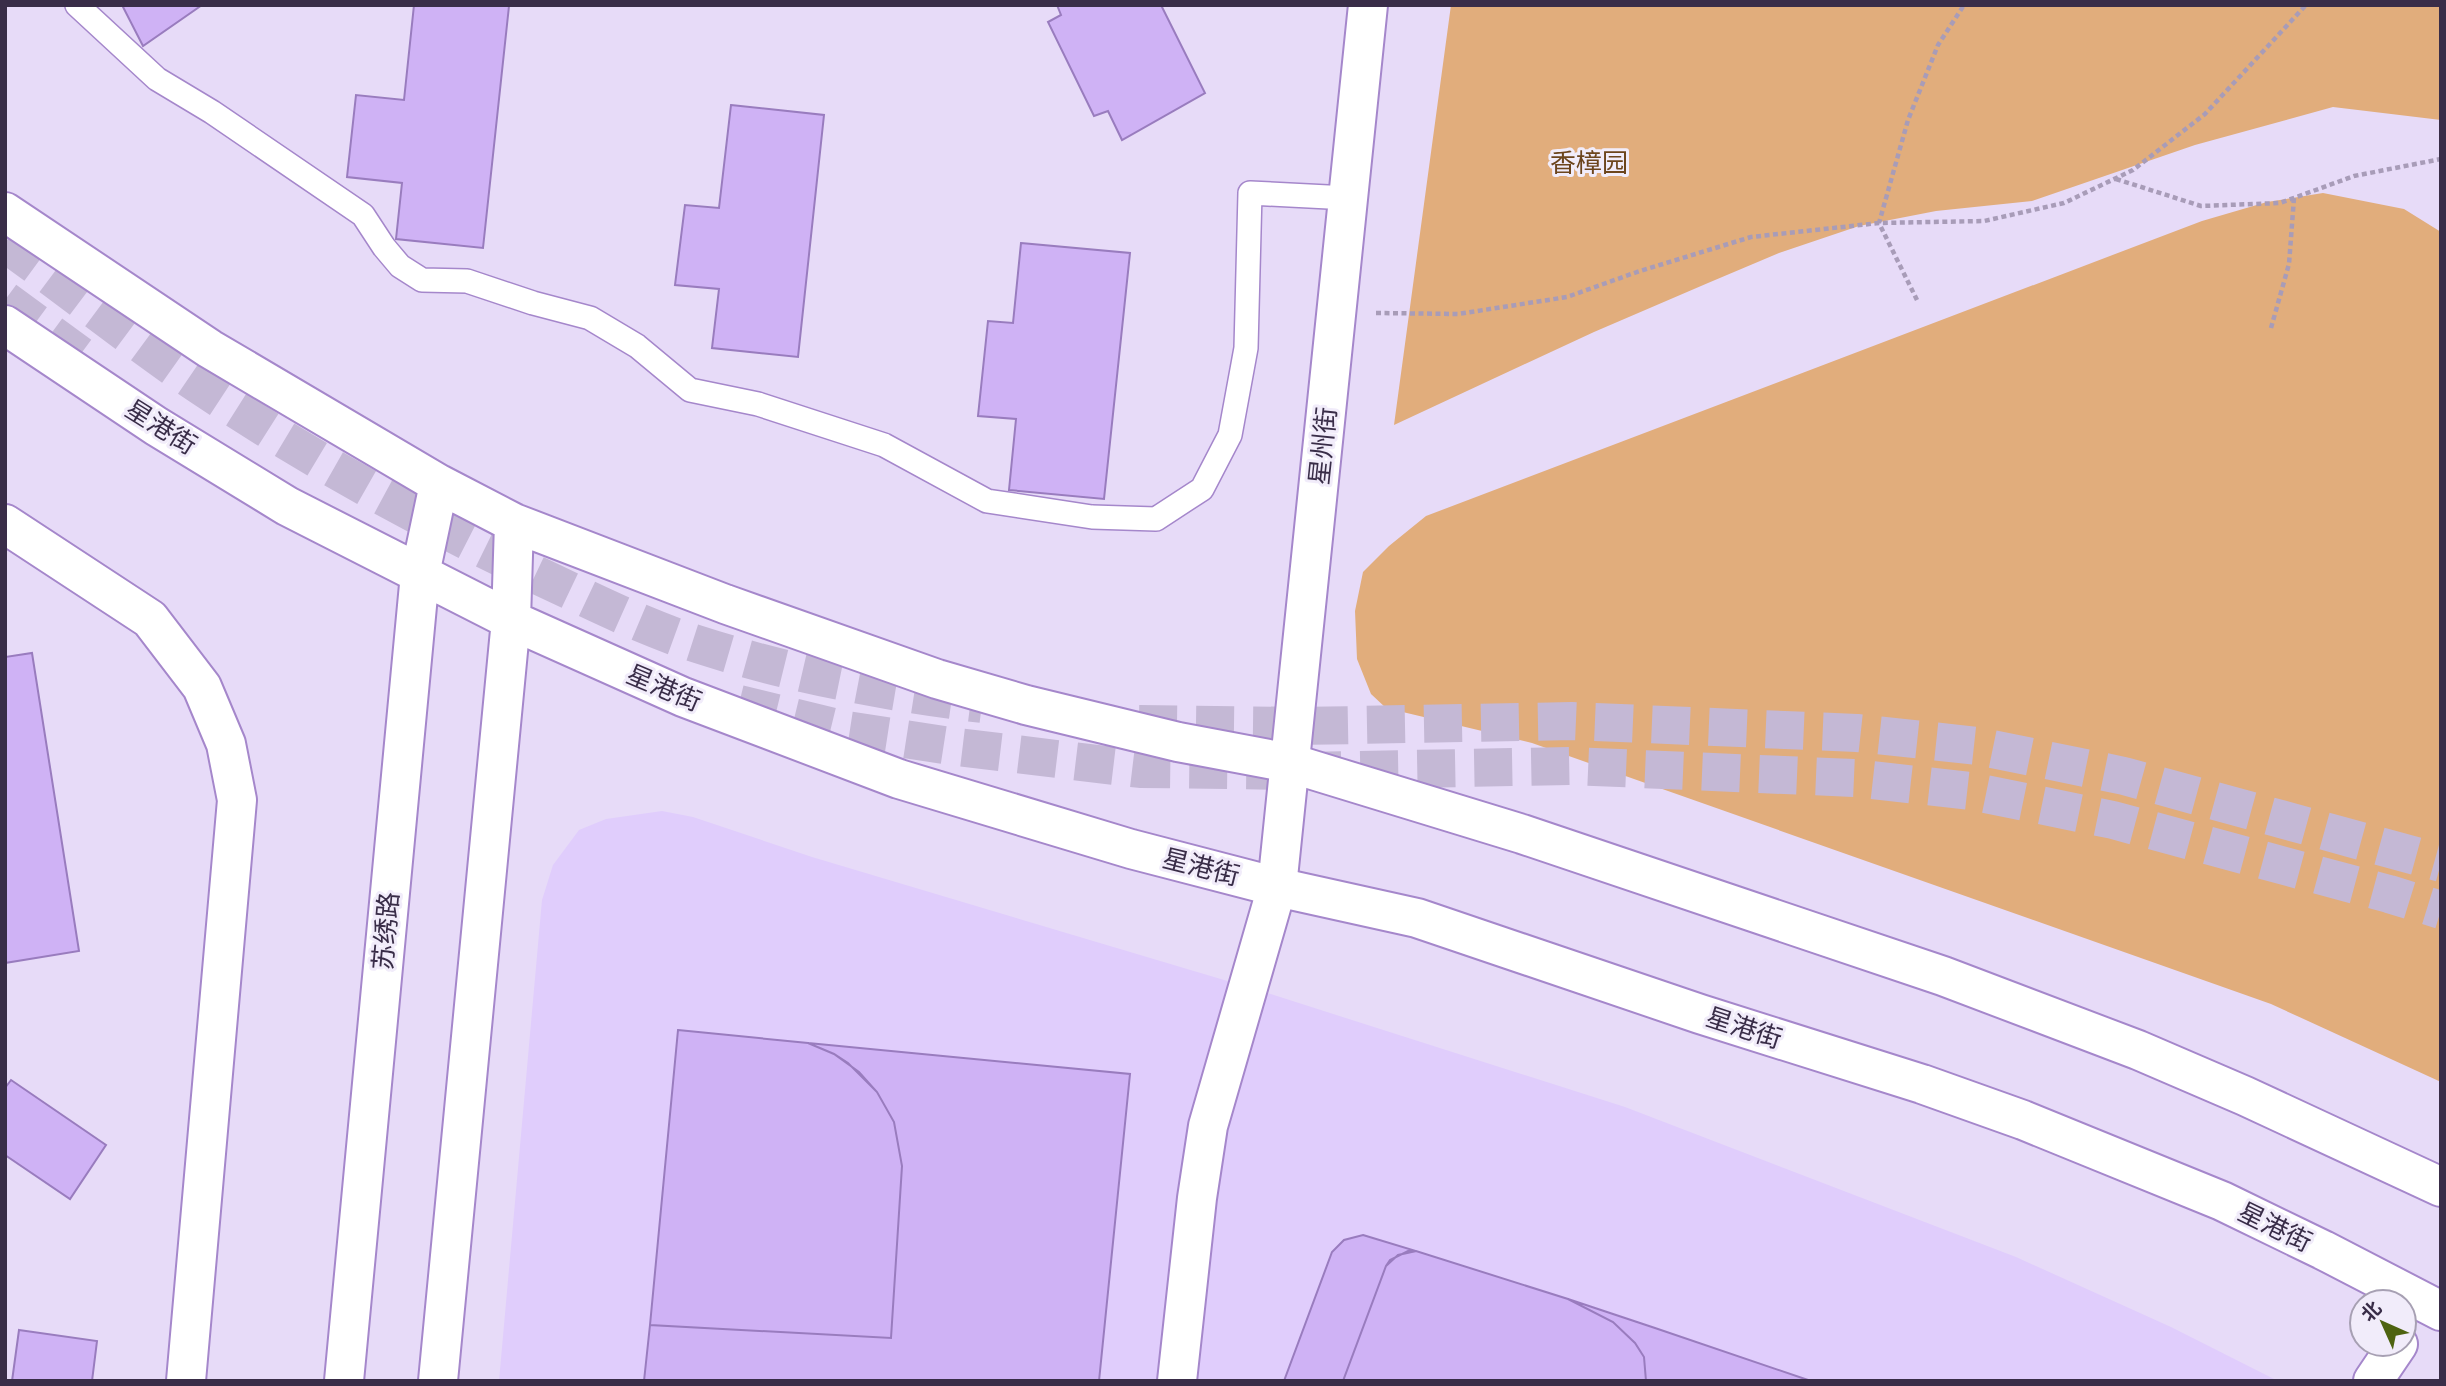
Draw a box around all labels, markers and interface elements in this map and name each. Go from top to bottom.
park label: 香樟园 [1550,146,1628,180]
street label: 星港街 [119,392,203,462]
street label: 星州街 [1302,405,1344,487]
street label: 星港街 [621,657,707,719]
street label: 星港街 [1159,841,1243,893]
street label: 苏绣路 [366,891,406,971]
street label: 星港街 [1702,1000,1786,1056]
street label: 星港街 [2232,1195,2318,1259]
north arrow [2348,1288,2418,1358]
text: 北 [2356,1296,2387,1327]

